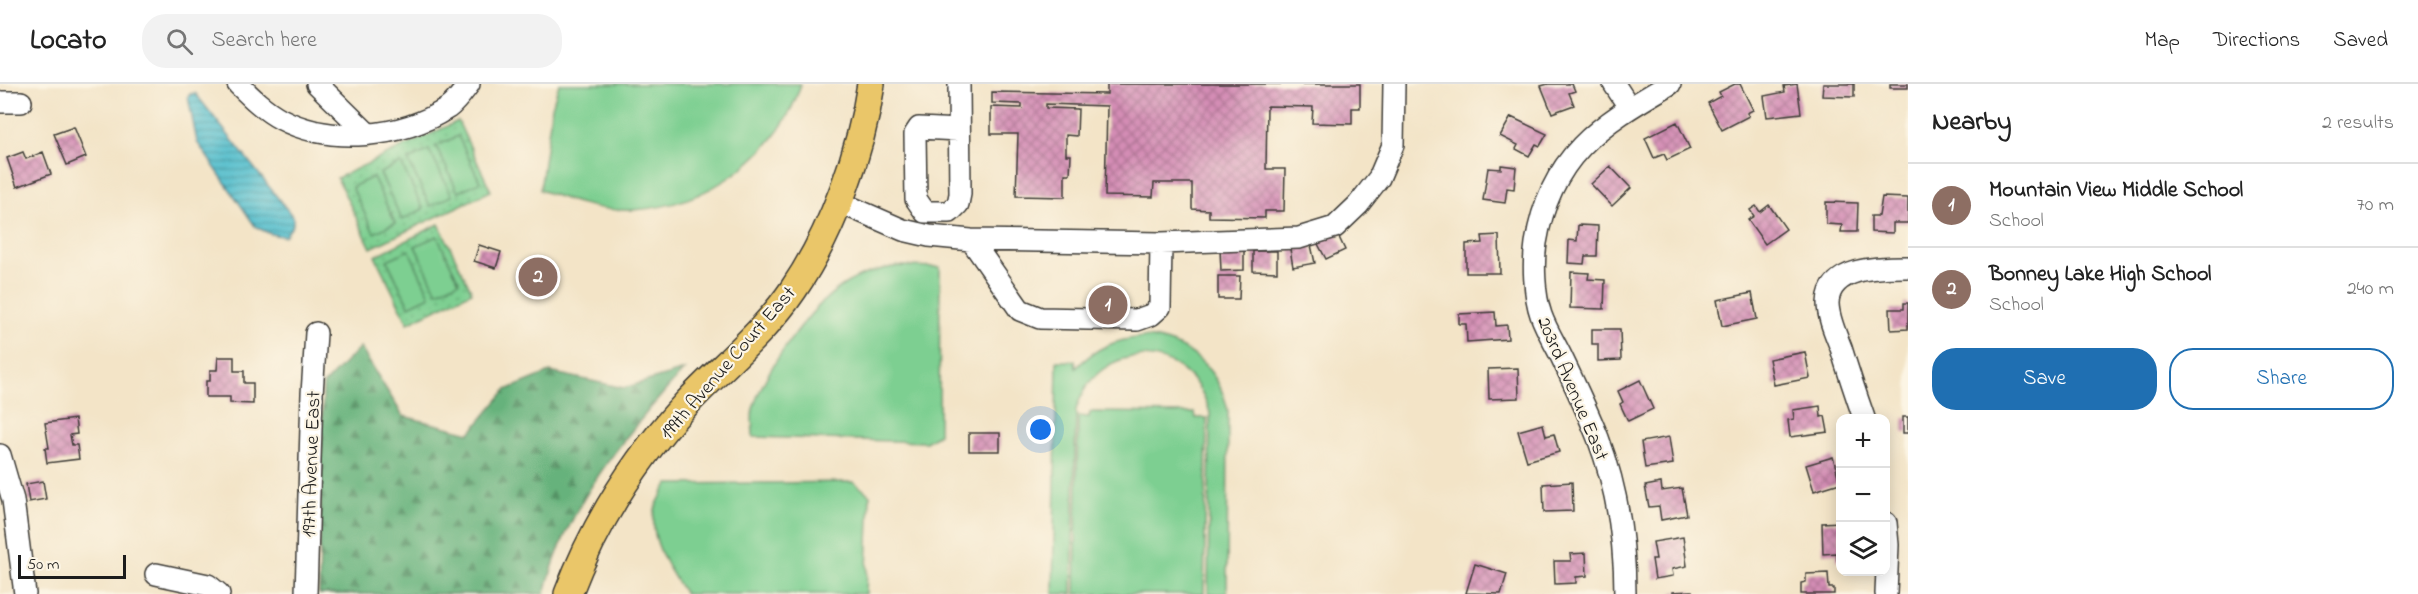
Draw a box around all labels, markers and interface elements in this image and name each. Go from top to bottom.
search box [142,14,562,68]
text: Locato [30,21,106,62]
icon: search [163,25,196,58]
text: Search here [211,25,317,57]
text: Map [2144,26,2180,56]
text: Directions [2213,26,2300,56]
text: Saved [2333,26,2388,56]
text: Nearby [1932,104,2011,142]
text: 2 results [2322,109,2394,138]
text: Mountain View Middle School [1989,175,2243,207]
text: 1 [1948,191,1955,220]
text: 70 m [2357,191,2394,220]
text: School [1989,207,2044,236]
pin: 2 [518,254,558,300]
text: Bonney Lake High School [1989,259,2212,291]
text: 2 [1947,275,1956,304]
text: 240 m [2347,275,2394,304]
street label: 199th Avenue Court East [654,280,804,447]
pin: 1 [1088,282,1128,328]
text: School [1989,291,2044,320]
street label: 203rd Avenue East [1528,312,1615,466]
button: Save [1932,348,2157,410]
button: Share [2169,348,2394,410]
street label: 197th Avenue East [295,390,330,538]
map controls [1836,414,1890,576]
button: + [1836,414,1890,468]
your location [1026,415,1055,444]
button: − [1836,468,1890,522]
button: layers [1836,522,1890,576]
scale bar [18,552,126,580]
text: 50 m [27,553,59,577]

